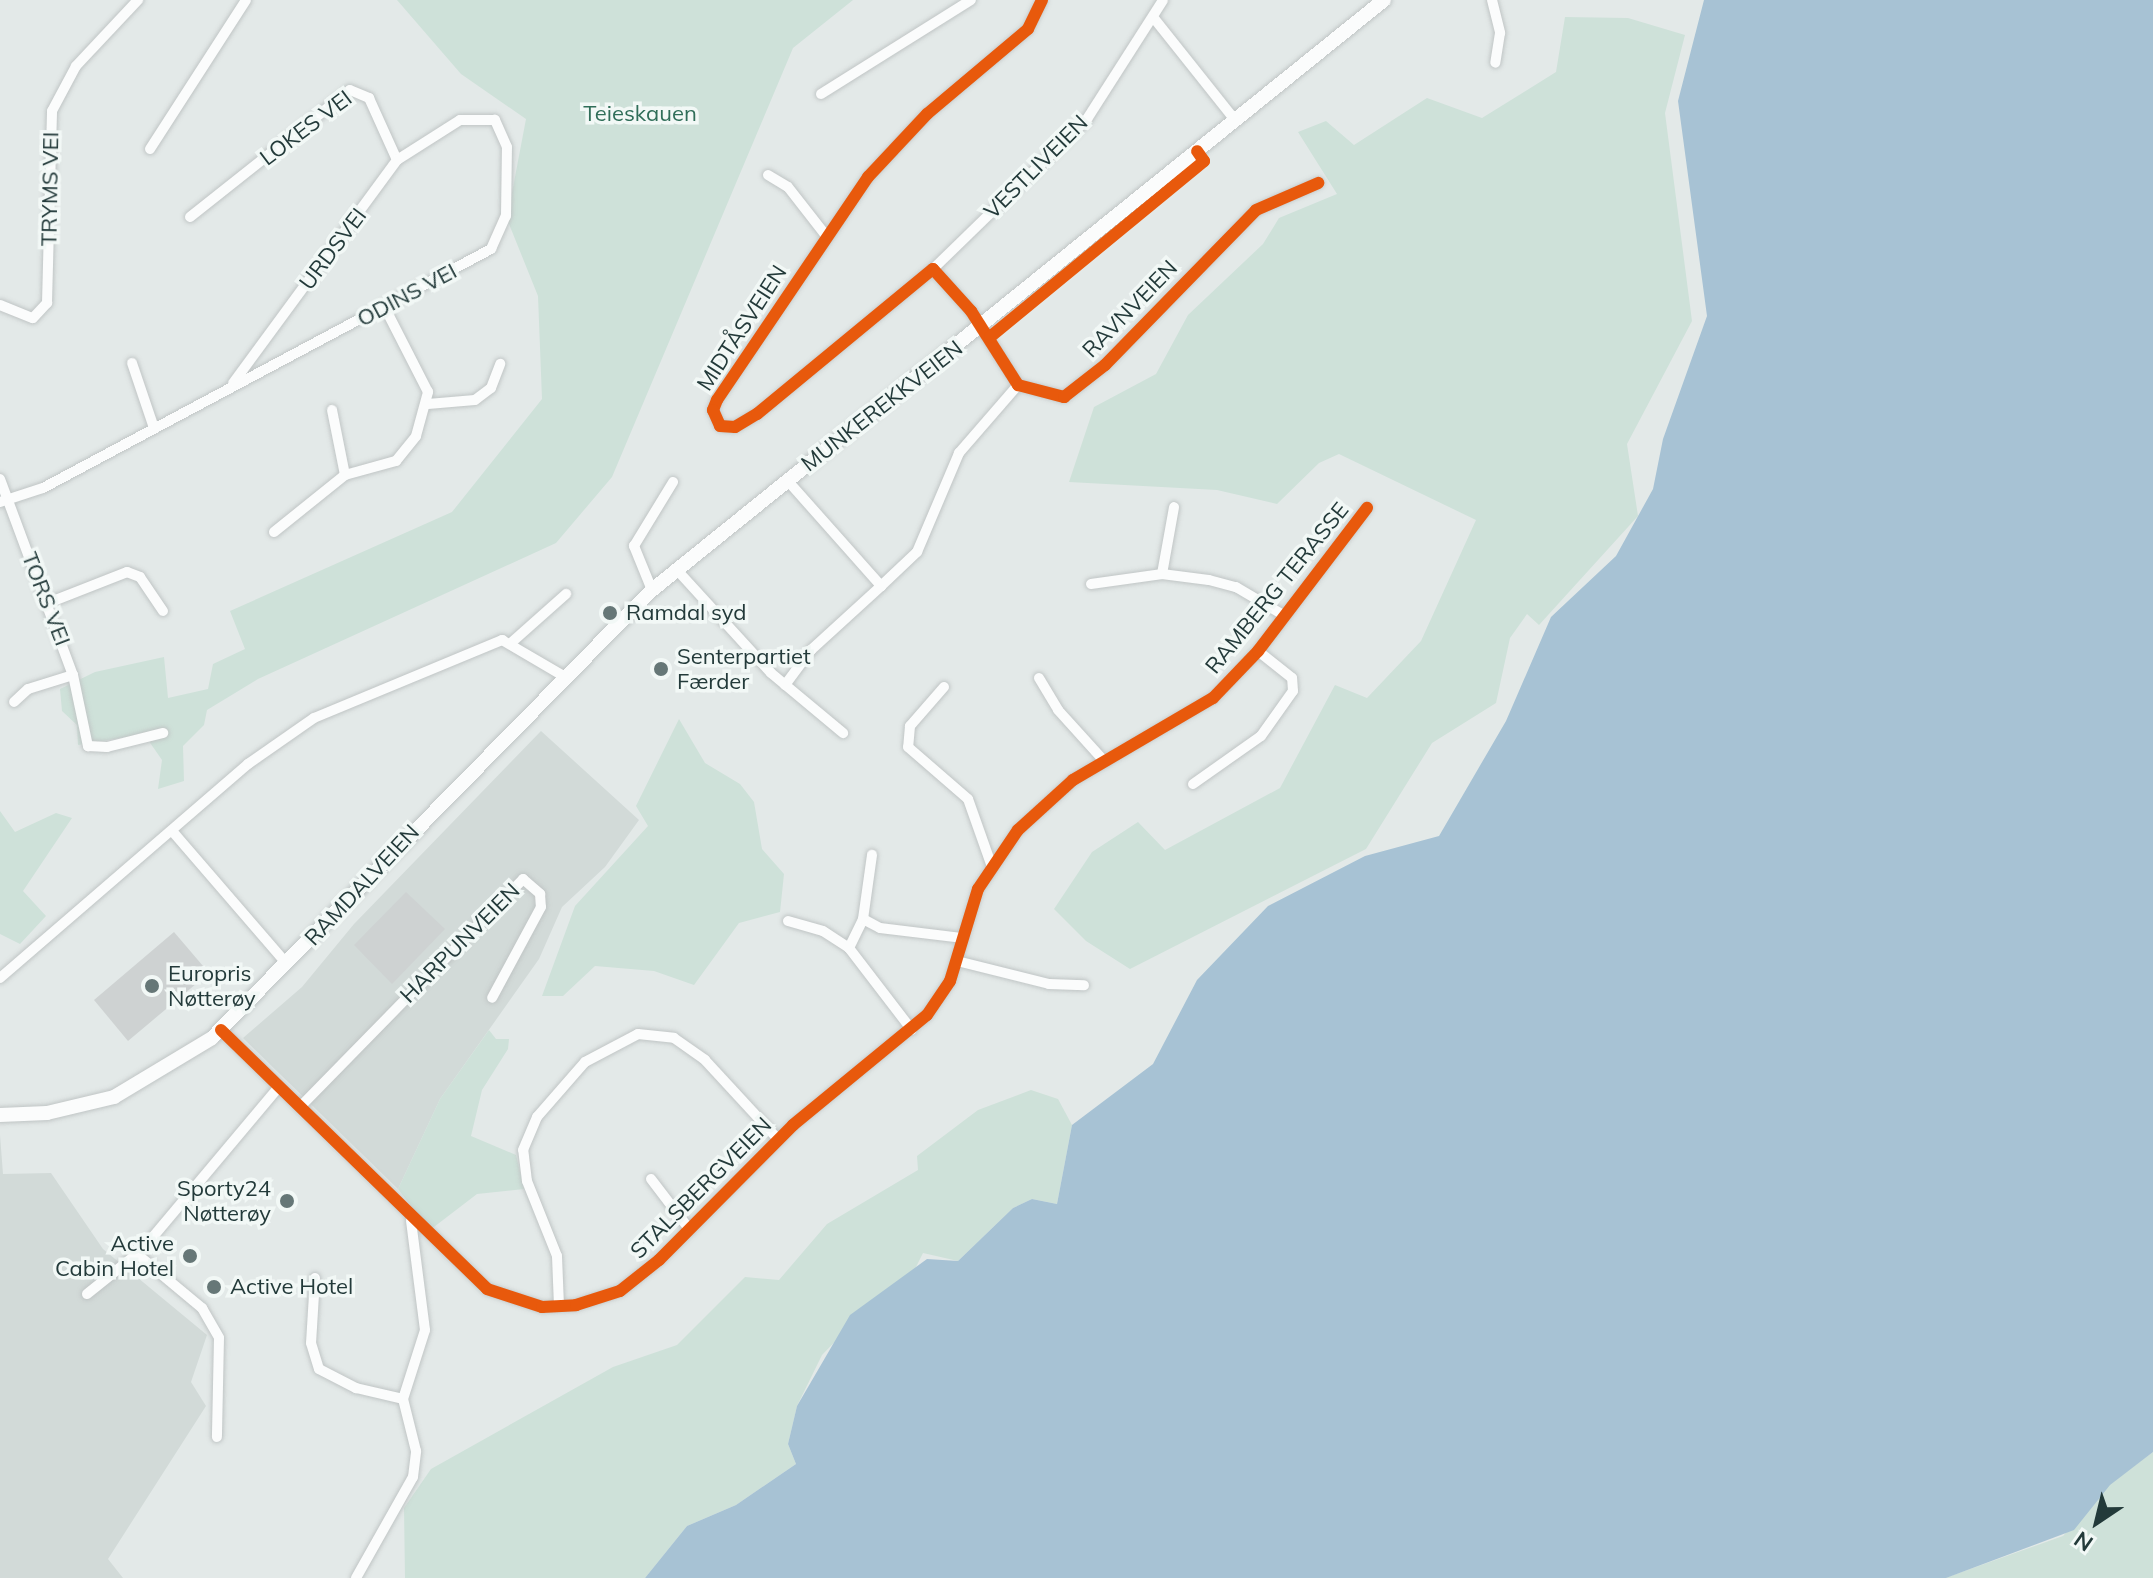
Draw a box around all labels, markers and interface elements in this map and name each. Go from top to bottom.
street label: LOKES VEI [255,85,357,171]
park label: Teieskauen [583,101,697,127]
street label: VESTLIVEIEN [979,110,1093,224]
street label: TRYMS VEI [36,132,64,246]
street label: URDSVEI [294,203,372,295]
street label: RAVNVEIEN [1077,255,1183,363]
street label: ODINS VEI [353,258,461,332]
street label: MIDTÅSVEIEN [692,260,792,396]
street label: MUNKEREKKVEIEN [796,335,968,477]
street label: RAMBERG TERASSE [1200,497,1354,679]
street label: TORS VEI [16,549,76,649]
place label: Ramdal syd [626,600,746,626]
marker: Ramdal syd [601,604,619,622]
place label: Senterpartiet Færder [677,643,811,694]
marker: Senterpartiet Færder [652,660,670,678]
street label: RAMDALVEIEN [299,819,425,951]
street label: HARPUNVEIEN [395,878,525,1008]
place label: Europris Nøtterøy [168,960,256,1012]
marker: Europris Nøtterøy [143,977,161,995]
street label: STALSBERGVEIEN [625,1112,777,1264]
place label: Sporty24 Nøtterøy [177,1175,271,1226]
marker: Sporty24 Nøtterøy [278,1192,296,1210]
place label: Active Cabin Hotel [55,1230,174,1282]
marker: Active Cabin Hotel [181,1247,199,1265]
place label: Active Hotel [230,1274,353,1300]
marker: Active Hotel [205,1278,223,1296]
north arrow [2057,1482,2137,1562]
text: N [2068,1525,2098,1558]

